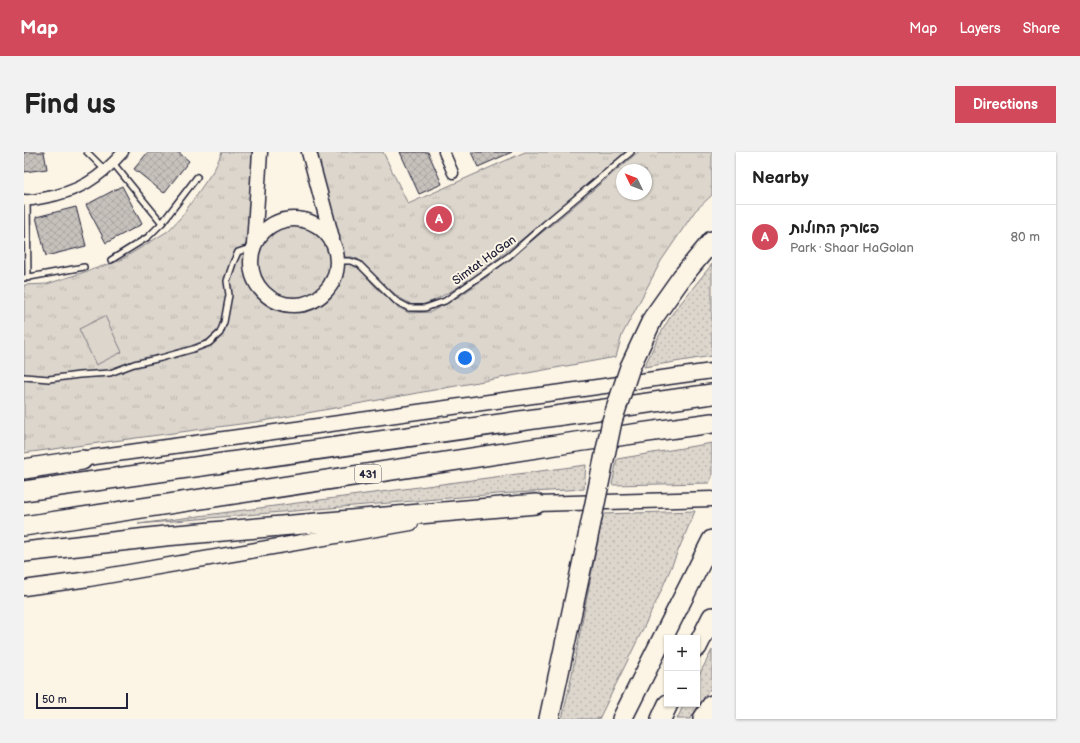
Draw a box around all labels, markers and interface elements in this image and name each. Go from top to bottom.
text: Map [20,17,58,40]
text: Map [909,20,937,37]
text: Layers [959,20,1001,37]
text: Share [1023,20,1060,37]
button: Directions [955,86,1056,123]
text: Find us [24,88,116,121]
north arrow [616,164,652,200]
text: Nearby [752,168,809,188]
pin: A [426,204,452,234]
text: פארק החולות [790,219,879,238]
text: A [761,229,769,245]
text: 80 m [1011,229,1040,245]
street label: Simtat HaGan [449,232,519,289]
text: Park · Shaar HaGolan [790,240,914,256]
your location [455,348,475,368]
road number: 431 [355,465,381,483]
map controls [664,635,700,707]
button: + [664,635,700,671]
button: − [664,671,700,707]
scale bar [36,691,128,710]
text: 50 m [42,693,67,706]

